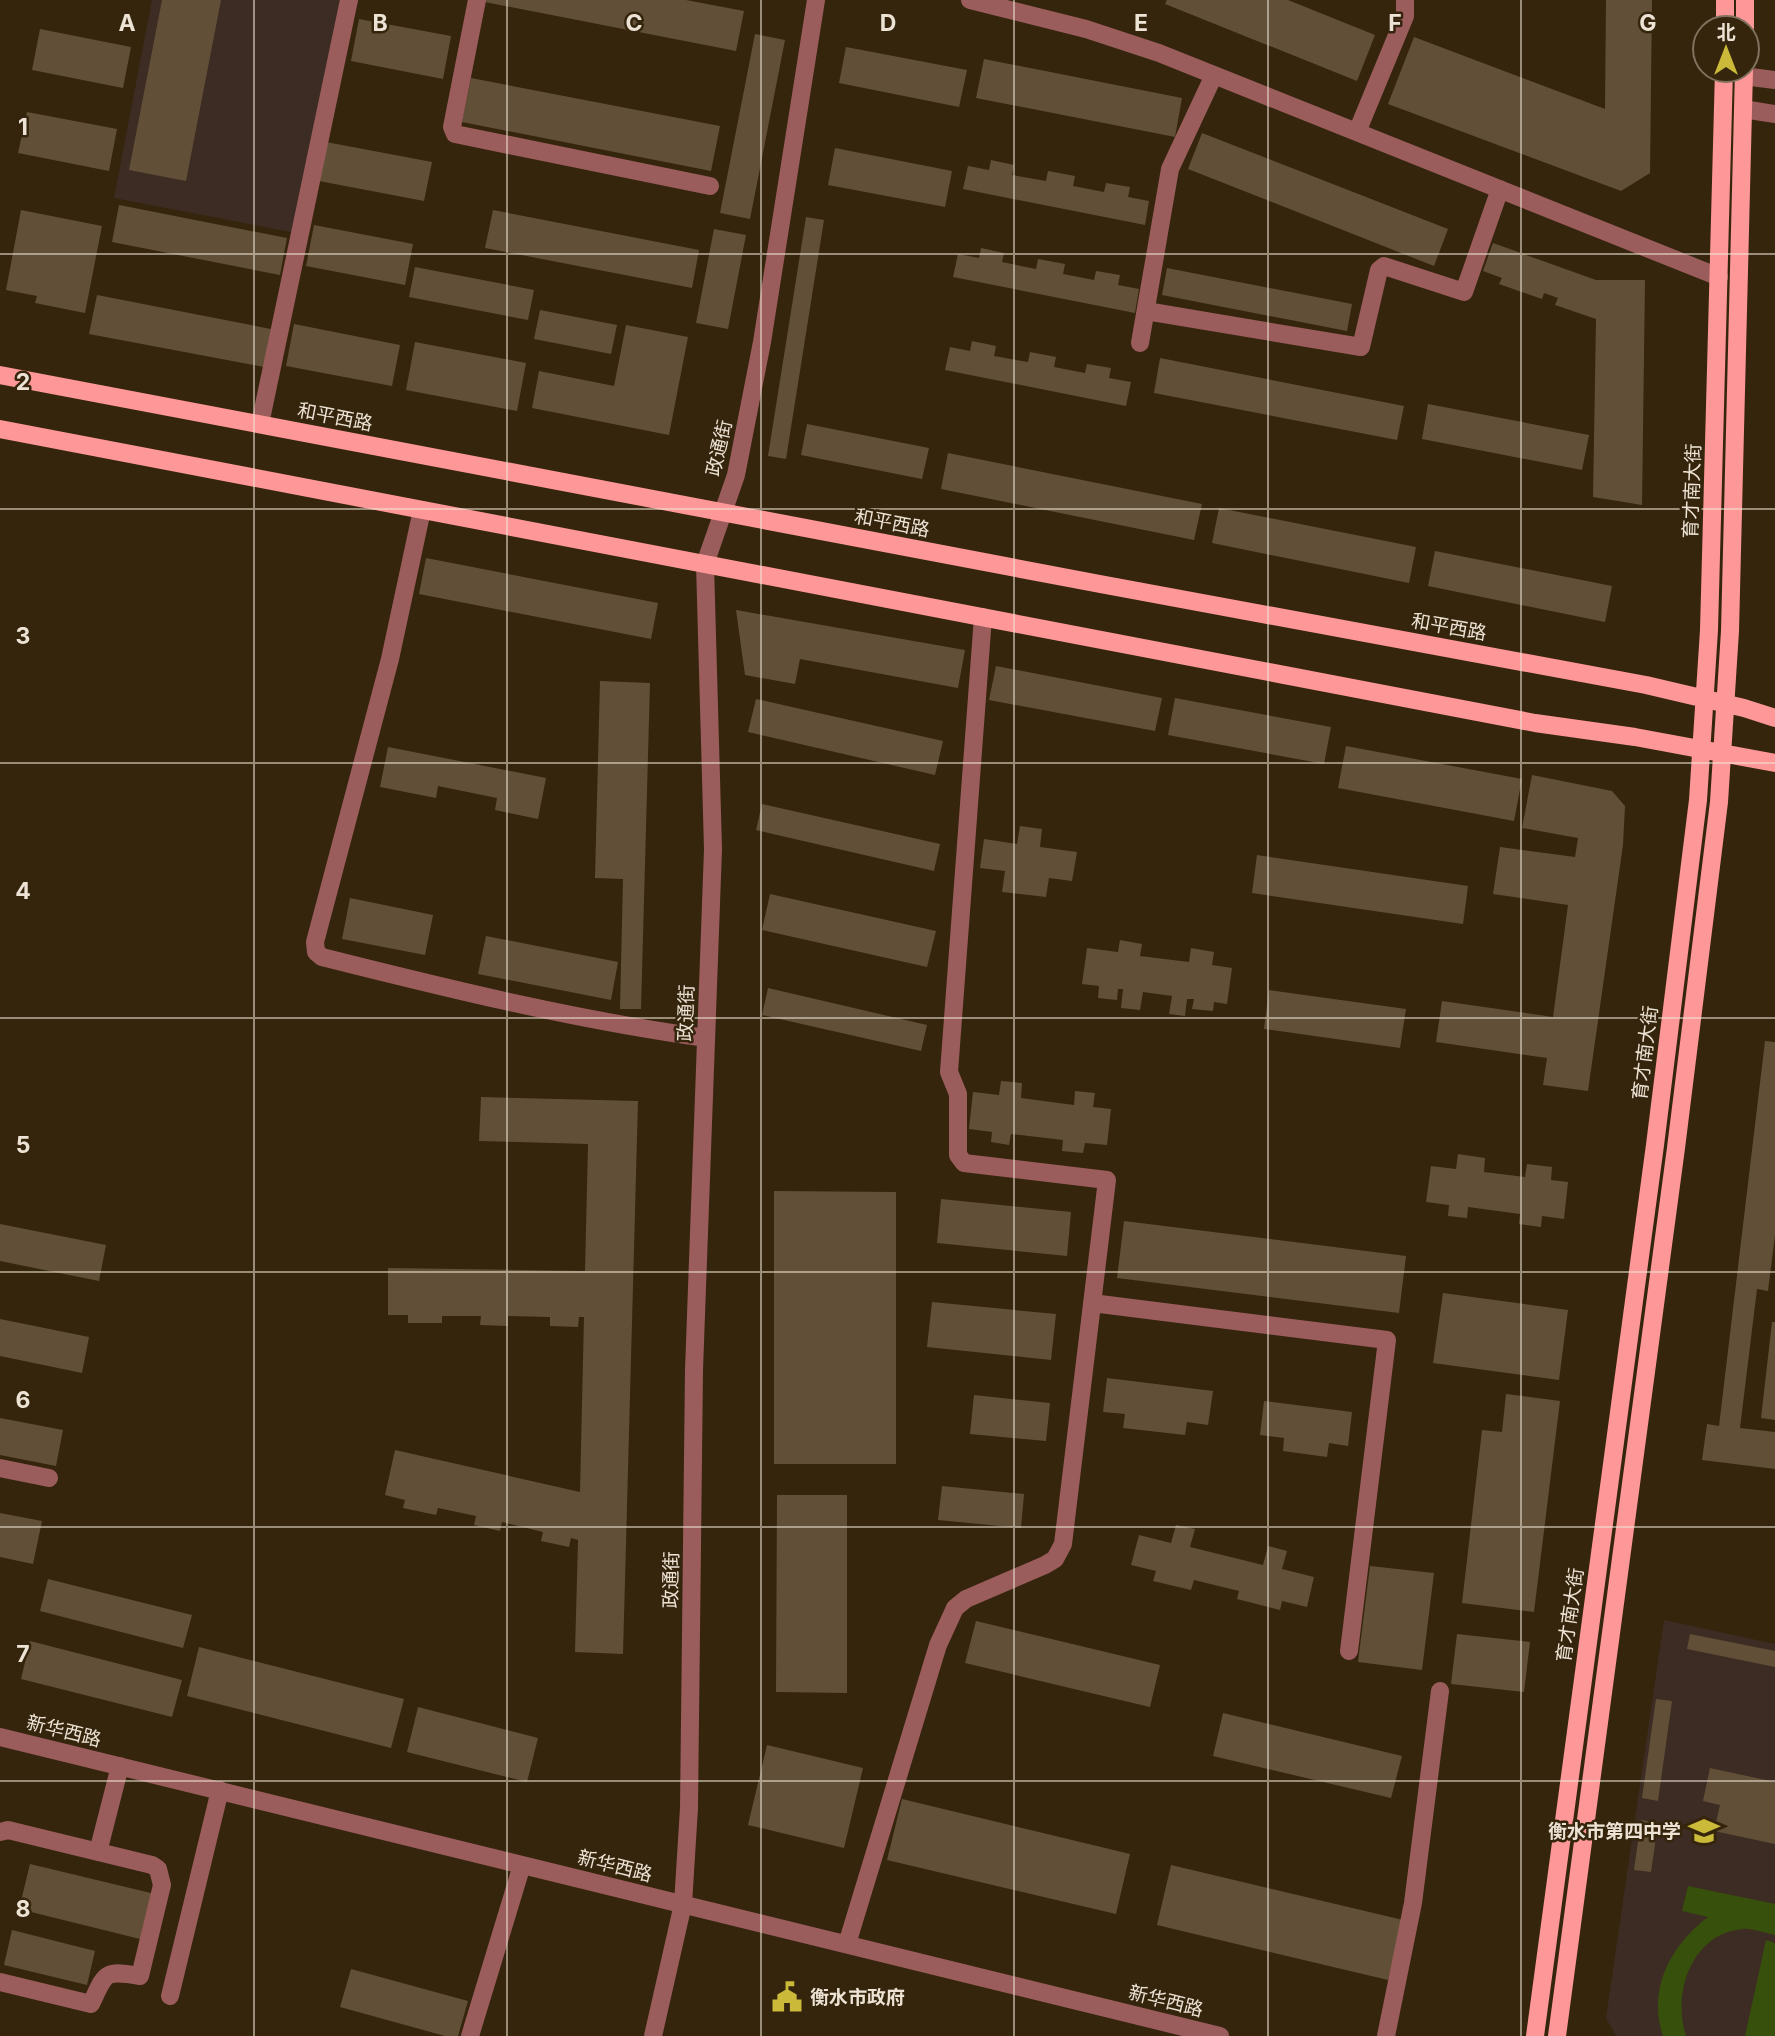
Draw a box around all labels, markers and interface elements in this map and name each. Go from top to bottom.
text: A [118,9,136,37]
text: B [372,9,388,37]
text: C [625,9,643,37]
text: D [880,9,896,37]
text: E [1134,9,1148,37]
text: F [1388,9,1402,37]
text: G [1639,9,1657,37]
north arrow [1691,14,1761,84]
text: 北 [1716,21,1736,44]
text: 1 [18,113,28,141]
text: 2 [16,368,30,396]
street label: 和平西路 [295,398,375,436]
street label: 政通街 [701,418,737,478]
street label: 育才南大街 [1679,443,1705,539]
street label: 和平西路 [852,504,932,542]
street label: 和平西路 [1410,609,1488,645]
text: 3 [16,622,30,650]
text: 4 [15,877,31,905]
street label: 政通街 [674,984,698,1042]
street label: 育才南大街 [1628,1004,1662,1102]
text: 5 [16,1131,30,1159]
text: 6 [16,1386,30,1414]
street label: 政通街 [659,1551,683,1609]
street label: 育才南大街 [1552,1566,1588,1664]
text: 7 [16,1640,30,1668]
street label: 新华西路 [24,1711,104,1751]
school or university icon: 衡水市第四中学 [1687,1814,1721,1848]
place label: 衡水市第四中学 [1548,1820,1681,1843]
street label: 新华西路 [575,1846,655,1886]
text: 8 [16,1895,30,1923]
public building icon: 衡水市政府 [770,1980,804,2014]
street label: 新华西路 [1126,1981,1206,2021]
place label: 衡水市政府 [810,1986,905,2009]

